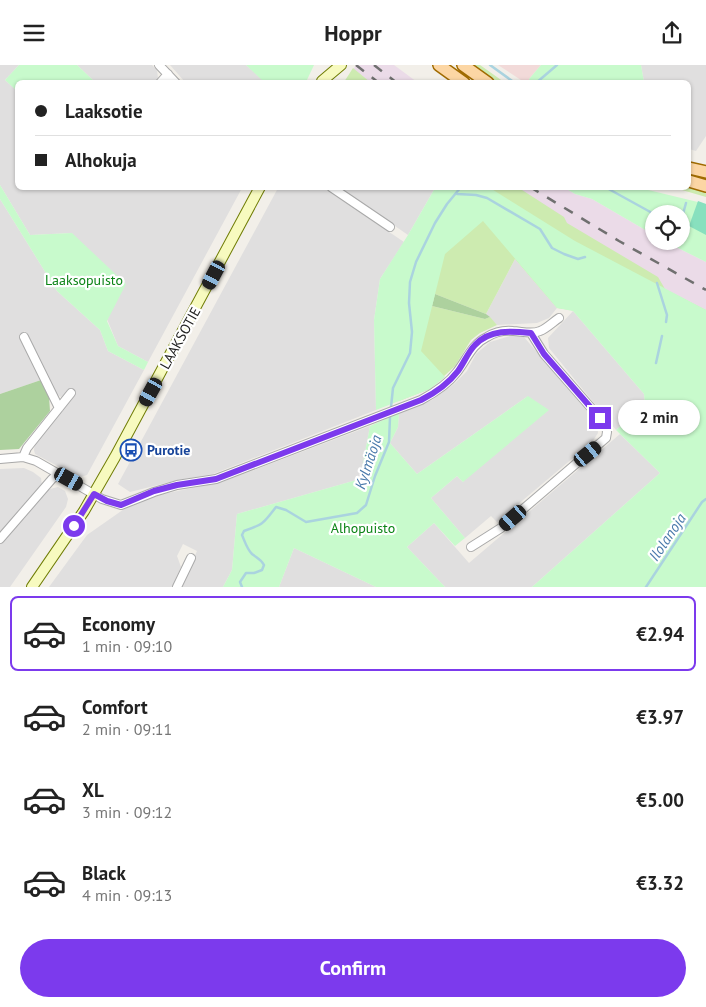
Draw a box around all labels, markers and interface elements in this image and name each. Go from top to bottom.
icon: menu [20,19,48,47]
text: Hoppr [324,19,382,47]
icon: share [658,19,686,47]
text: Laaksotie [65,99,143,123]
text: Alhokuja [65,148,137,172]
map controls [645,205,690,250]
button: locate [645,205,690,250]
car [200,258,227,292]
park label: Laaksopuisto [45,271,123,289]
street label: LAAKSOTIE [156,304,204,372]
car [137,375,164,409]
callout: 2 min [618,401,700,435]
route end [589,407,611,429]
text: 2 min [639,407,679,427]
water label: Kylmäoja [350,432,386,492]
bus stop icon: Purotie [119,438,143,462]
car [571,439,604,469]
place label: Purotie [147,441,190,459]
car [52,465,85,493]
car [496,502,529,534]
water label: Ilolanoja [644,509,690,564]
route start [63,515,85,537]
park label: Alhopuisto [331,519,395,537]
icon: car [22,611,67,656]
text: Economy [82,612,155,636]
text: €2.94 [636,622,684,646]
text: 1 min · 09:10 [82,636,172,656]
icon: car [22,694,67,739]
text: Comfort [82,695,148,719]
text: €3.97 [636,705,684,729]
text: 2 min · 09:11 [82,719,172,739]
icon: car [22,777,67,822]
text: XL [82,778,104,802]
text: €5.00 [636,788,684,812]
text: 3 min · 09:12 [82,802,172,822]
icon: car [22,860,67,905]
text: Black [82,861,126,885]
text: €3.32 [636,871,684,895]
text: 4 min · 09:13 [82,885,172,905]
button: Confirm [20,939,686,997]

